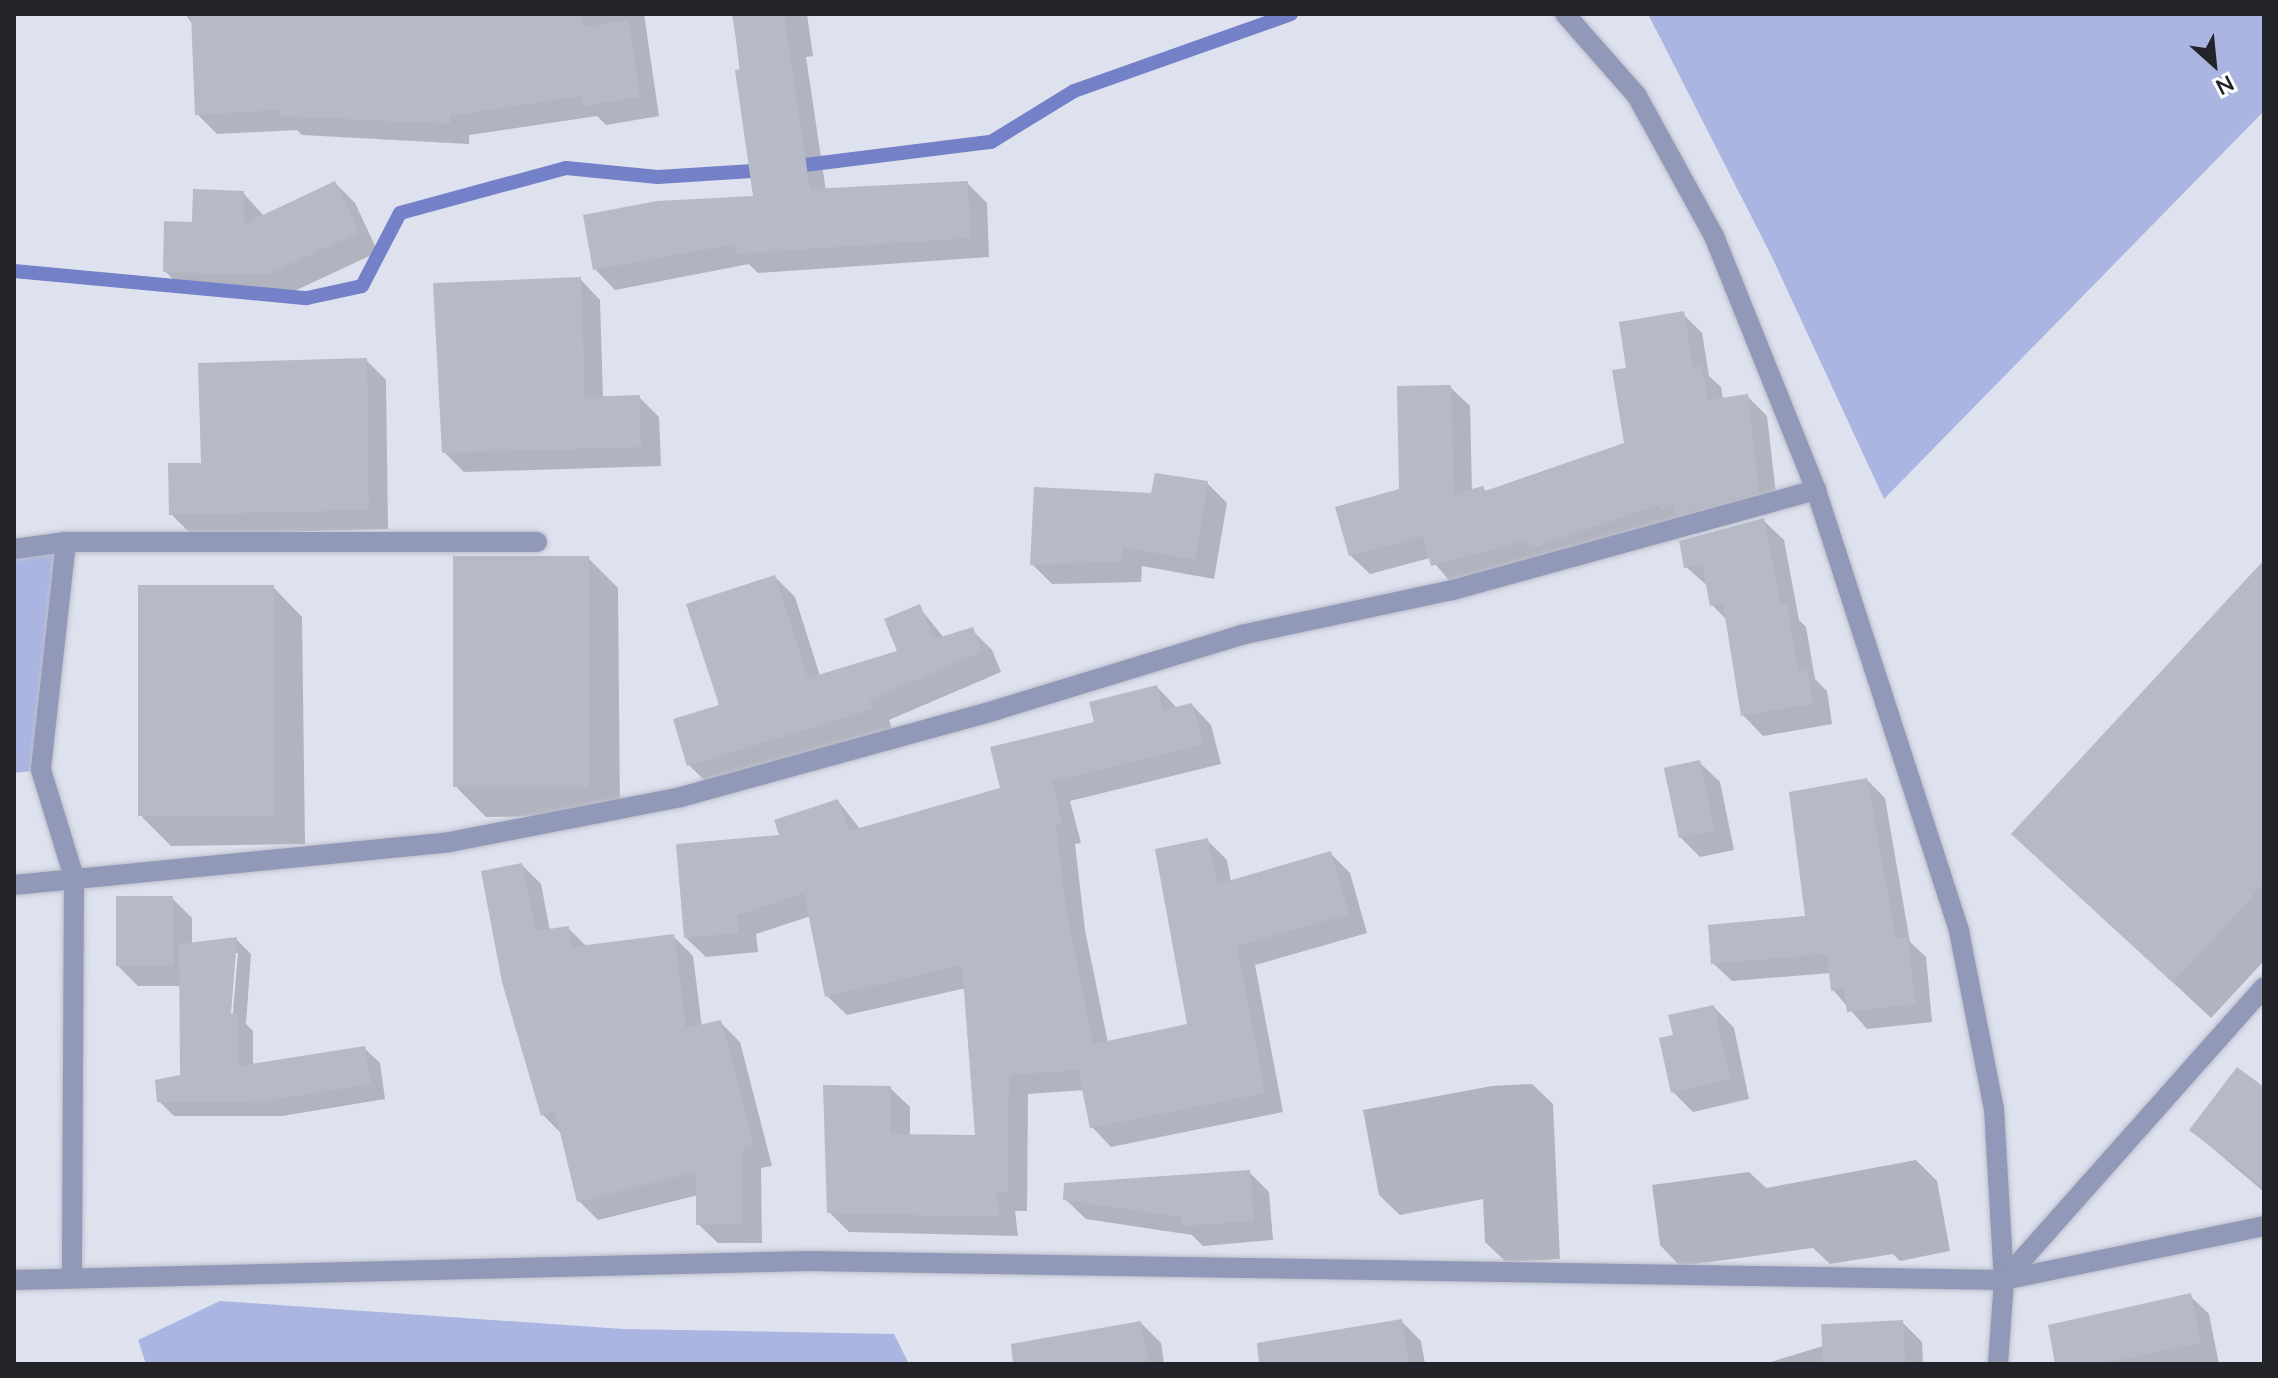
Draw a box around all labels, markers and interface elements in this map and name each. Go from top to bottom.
north arrow [2174,24,2254,104]
text: N [2211,69,2239,102]

